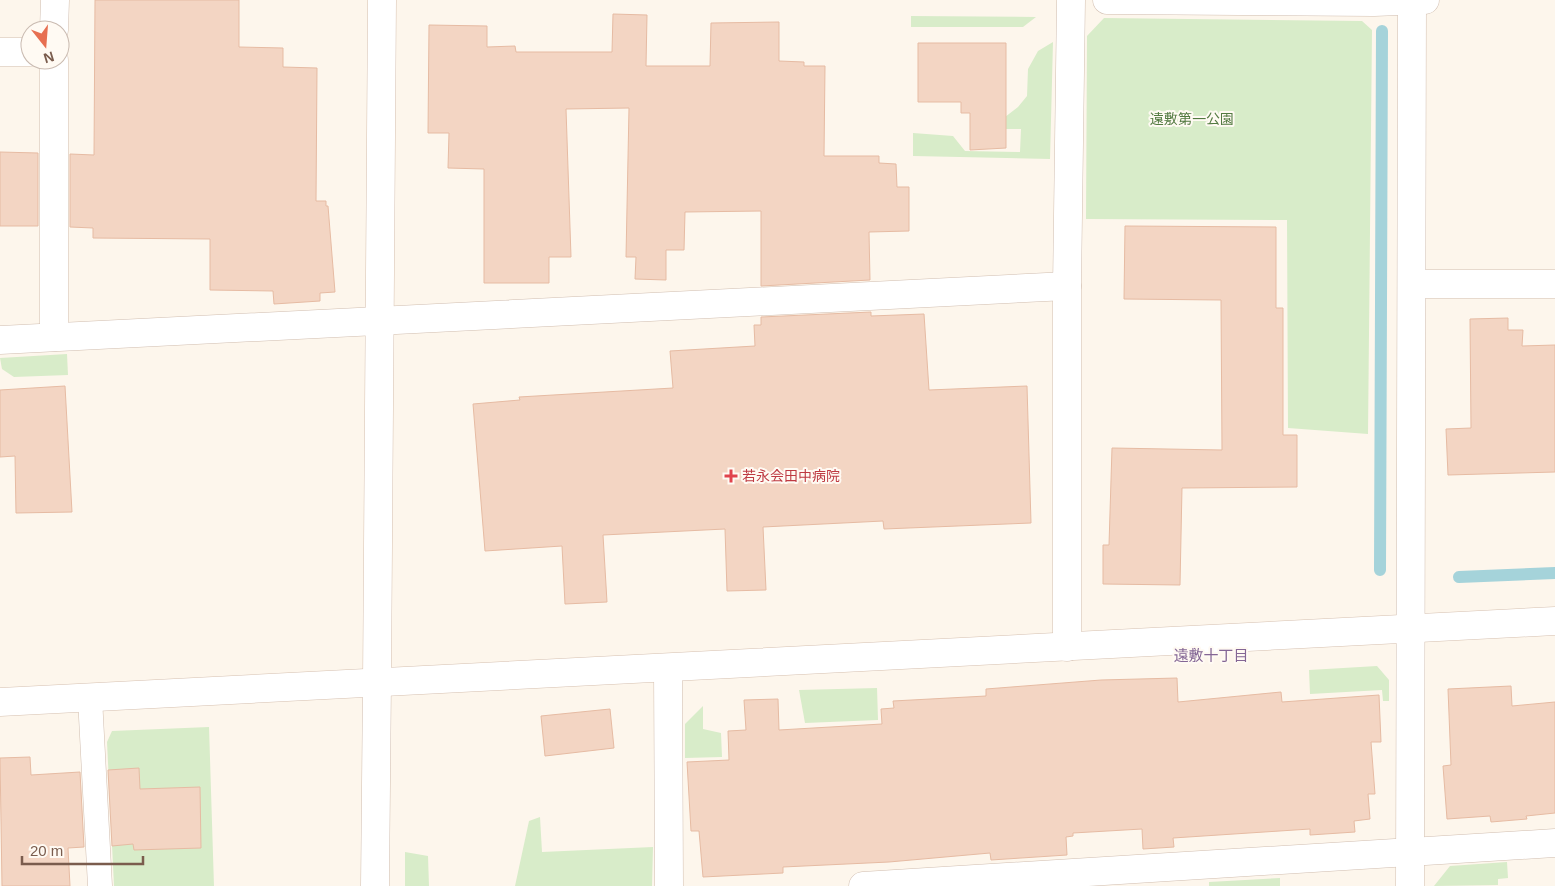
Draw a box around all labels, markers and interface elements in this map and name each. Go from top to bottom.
north arrow [20,20,70,70]
text: N [42,48,56,67]
park label: 遠敷第一公園 [1150,111,1234,127]
place label: 若永会田中病院 [742,468,840,484]
marker: 若永会田中病院 [724,469,738,483]
district label: 遠敷十丁目 [1173,647,1249,664]
scale bar [22,834,144,866]
text: 20 m [30,842,63,859]

